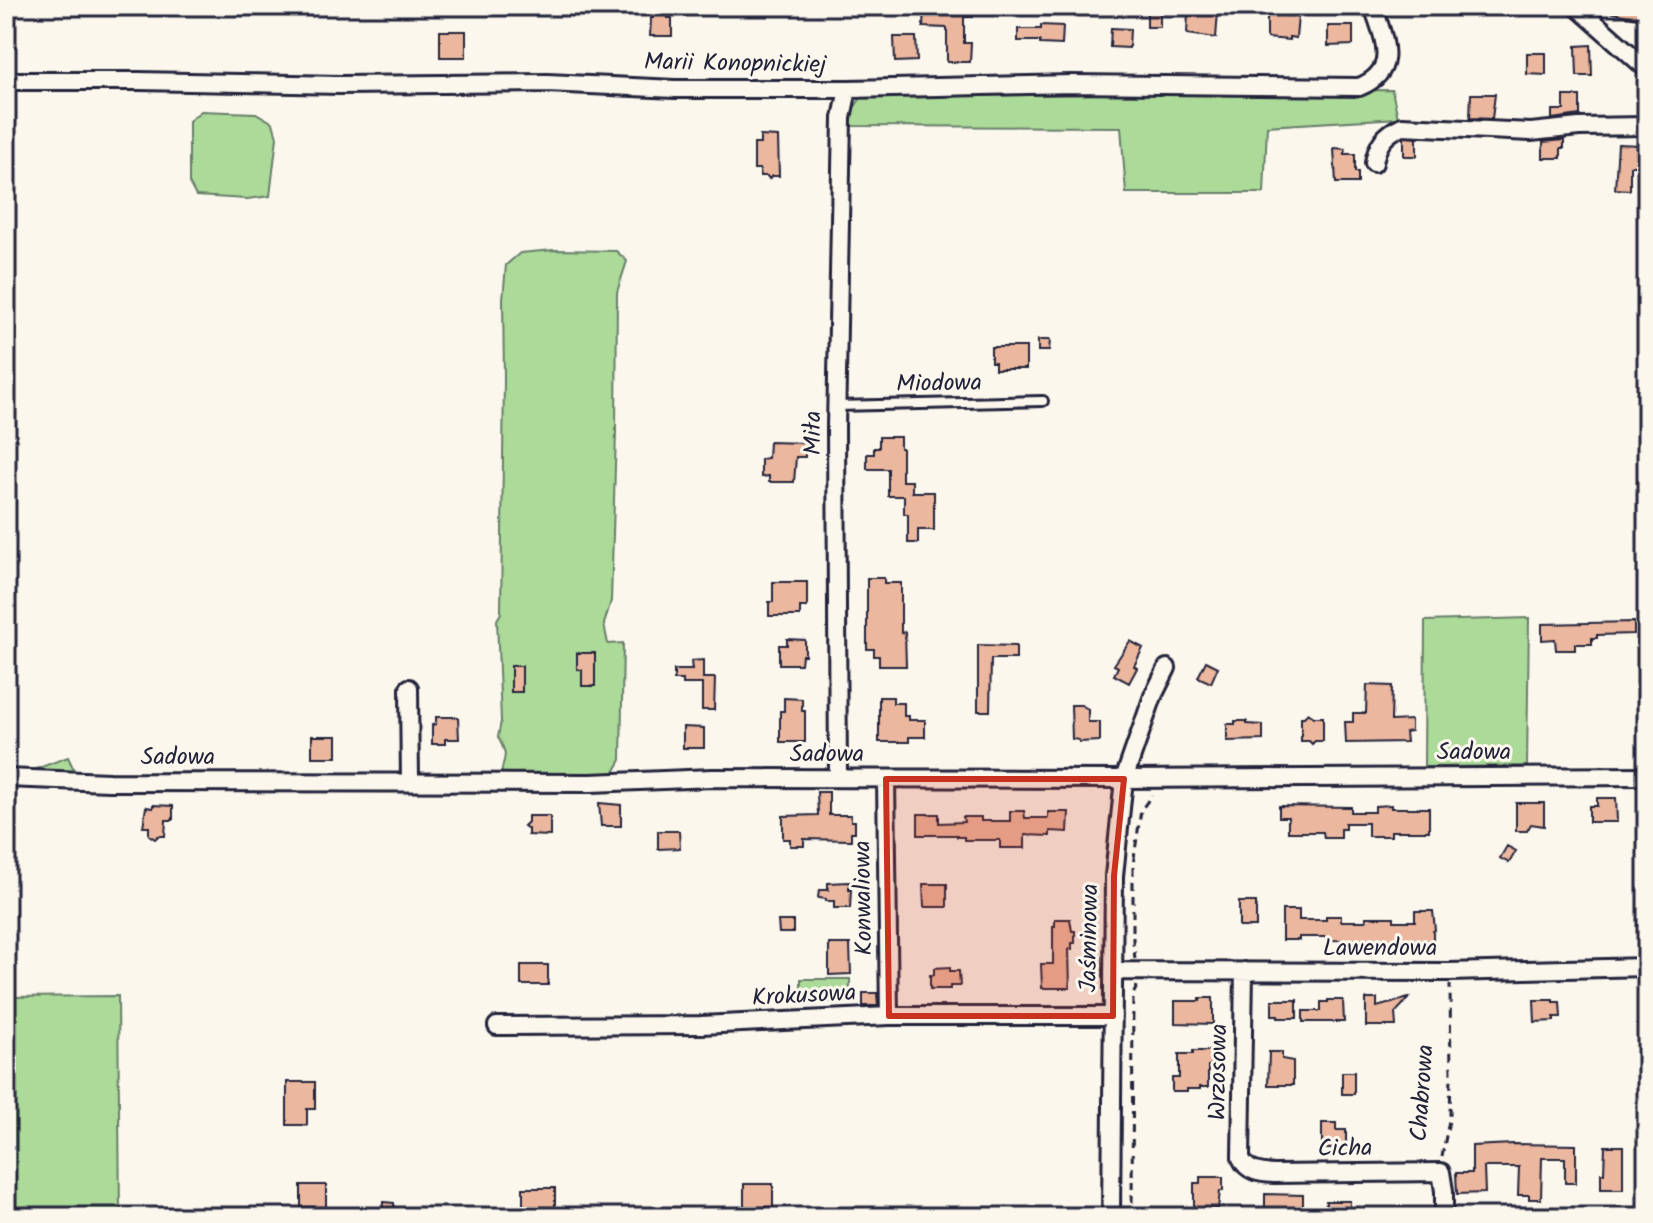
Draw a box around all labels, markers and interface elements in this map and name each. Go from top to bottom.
street label: Marii Konopnickiej [643,43,827,85]
street label: Miodowa [896,364,982,404]
street label: Miła [794,411,833,455]
street label: Sadowa [1437,733,1511,772]
street label: Sadowa [790,735,864,774]
street label: Sadowa [141,738,215,777]
street label: Konwaliowa [843,840,885,956]
street label: Jaśminowa [1070,883,1110,993]
street label: Lawendowa [1323,929,1437,968]
street label: Krokusowa [751,974,857,1018]
street label: Wrzosowa [1199,1023,1239,1121]
street label: Chabrowa [1400,1043,1446,1143]
street label: Cicha [1317,1129,1373,1169]

